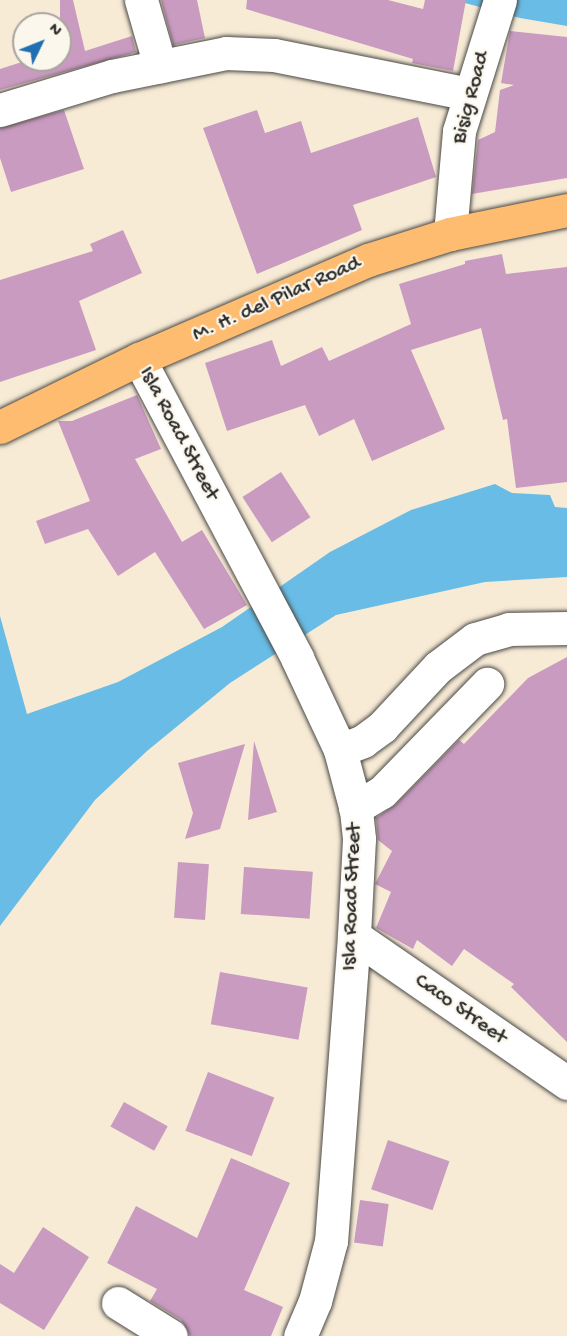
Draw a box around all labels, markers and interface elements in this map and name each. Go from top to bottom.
north arrow [12,12,72,72]
text: N [44,20,65,41]
street label: Bisig Road [447,49,497,147]
street label: M. H. del Pilar Road [189,251,365,349]
street label: Isla Road Street [132,363,224,505]
street label: Isla Road Street [337,823,369,971]
street label: Caco Street [409,969,511,1051]

